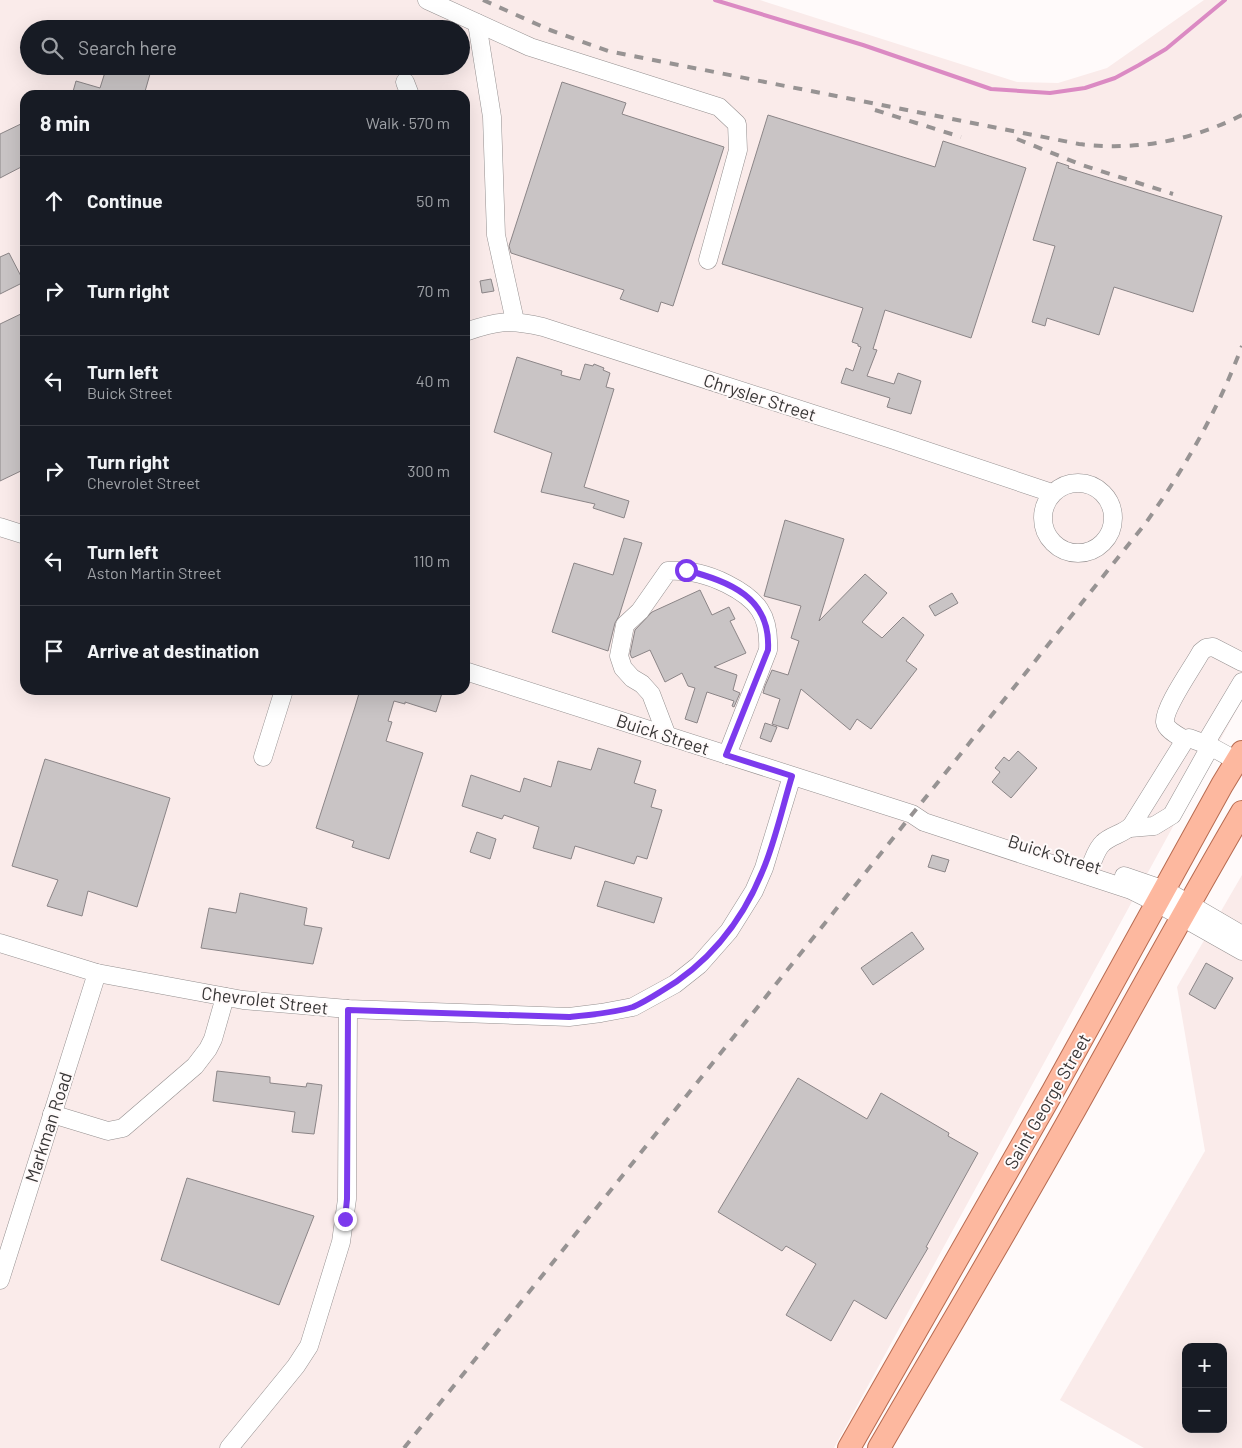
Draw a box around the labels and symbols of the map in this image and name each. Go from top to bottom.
street label: Chrysler Street [701,368,819,426]
route start [675,559,698,582]
street label: Buick Street [614,709,712,759]
street label: Buick Street [1006,829,1104,879]
street label: Chevrolet Street [200,981,330,1019]
street label: Saint George Street [999,1029,1095,1173]
street label: Markman Road [20,1069,76,1185]
route end [334,1208,357,1231]

